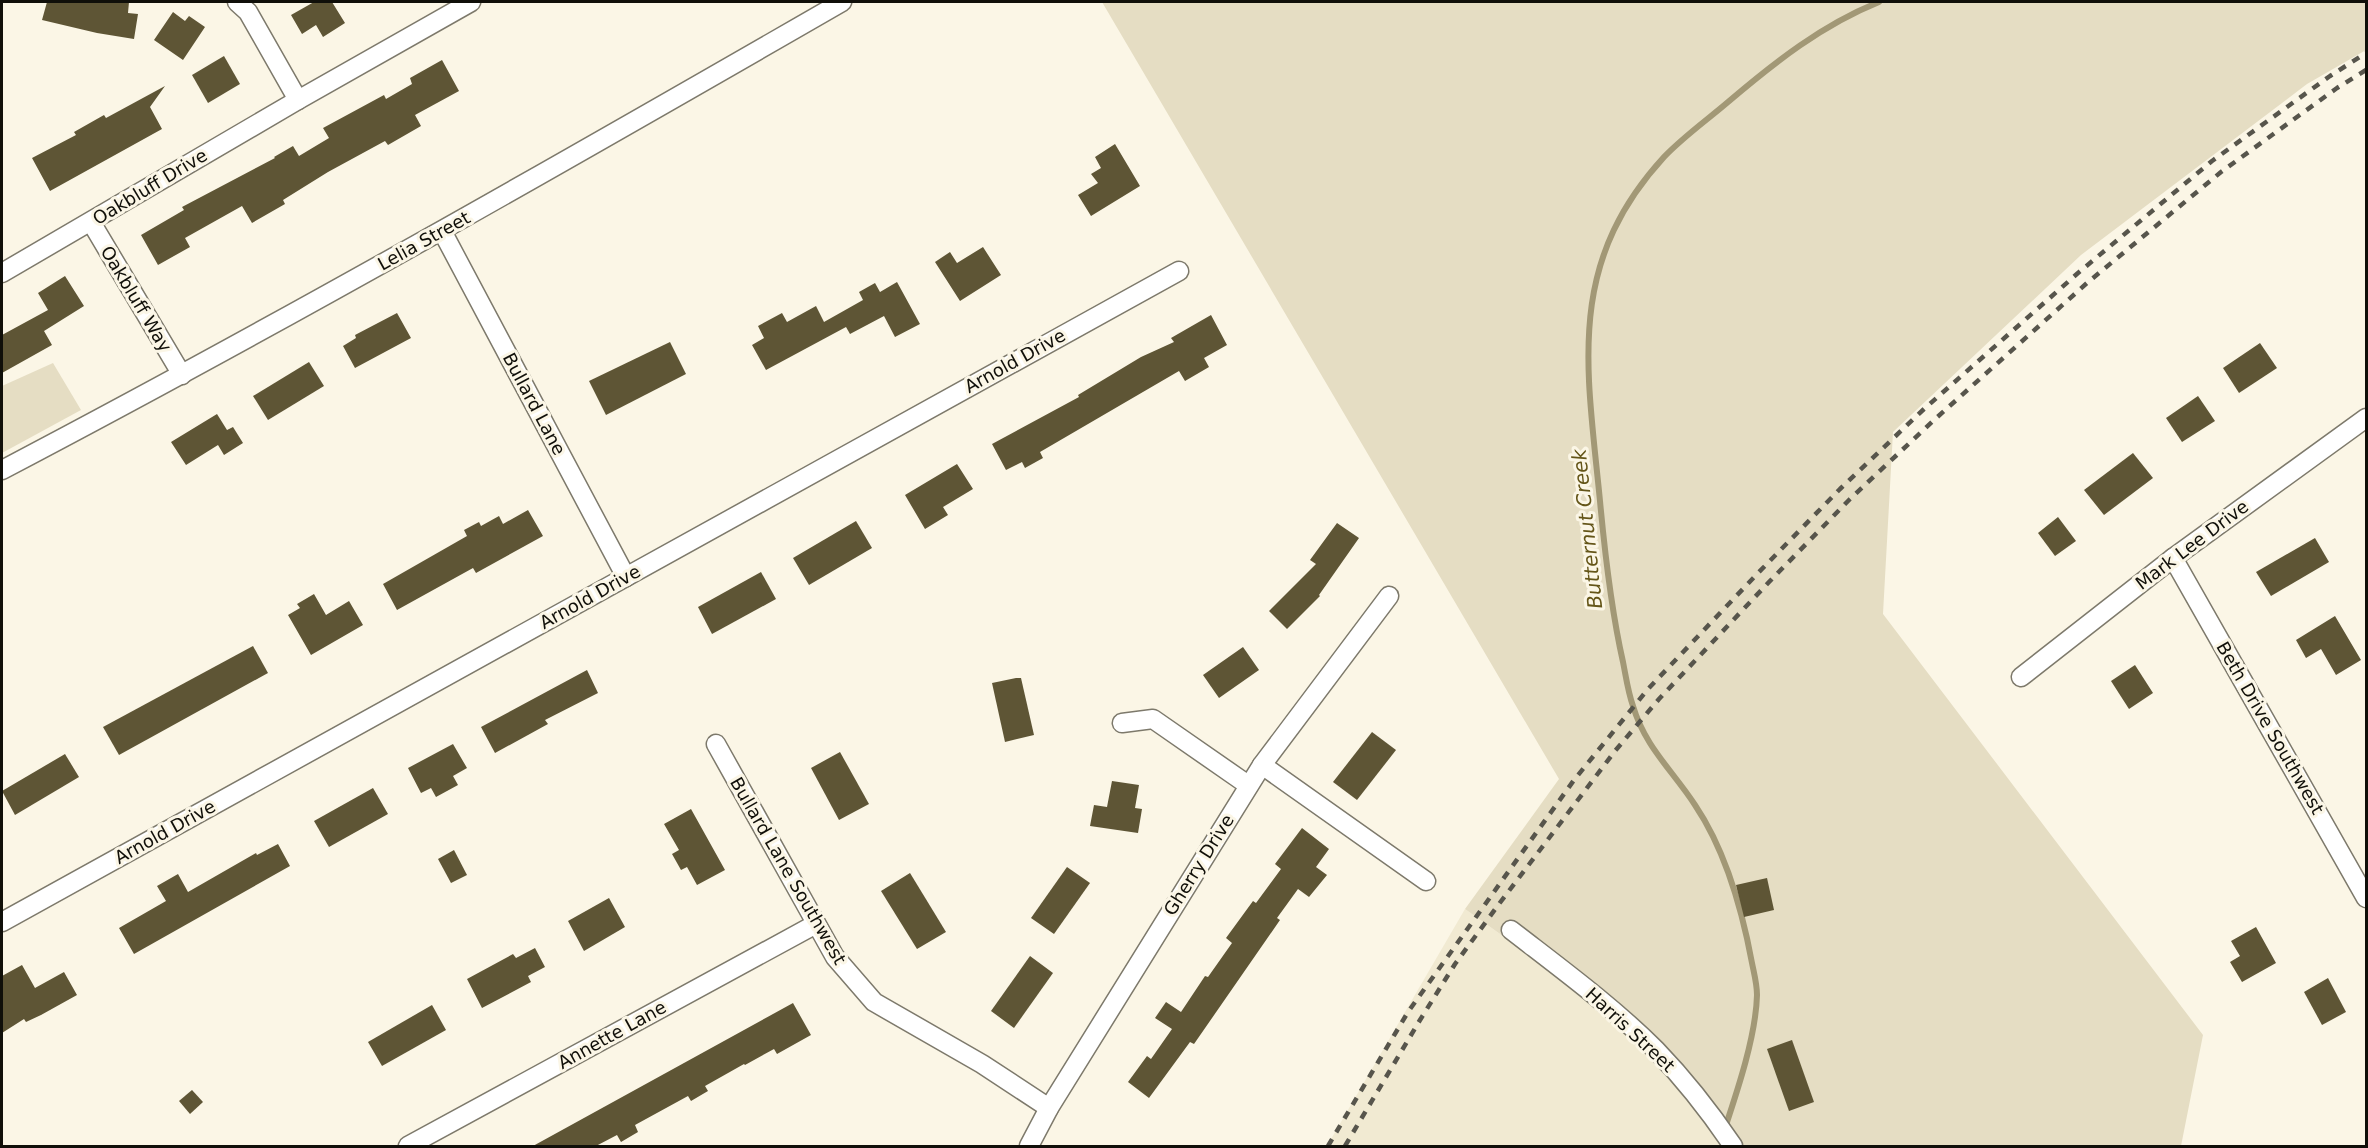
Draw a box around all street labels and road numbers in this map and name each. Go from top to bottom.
street label: Oakbluff Drive [89,144,211,229]
street label: Lelia Street [374,207,474,275]
street label: Oakbluff Way [97,242,176,356]
street label: Arnold Drive [961,324,1069,397]
street label: Bullard Lane [499,349,570,458]
street label: Mark Lee Drive [2131,495,2252,594]
street label: Arnold Drive [536,560,644,633]
street label: Beth Drive Southwest [2212,638,2328,818]
street label: Bullard Lane Southwest [726,773,851,968]
street label: Arnold Drive [111,795,219,868]
street label: Gherry Drive [1159,810,1238,919]
street label: Harris Street [1582,983,1679,1076]
street label: Annette Lane [554,996,670,1073]

